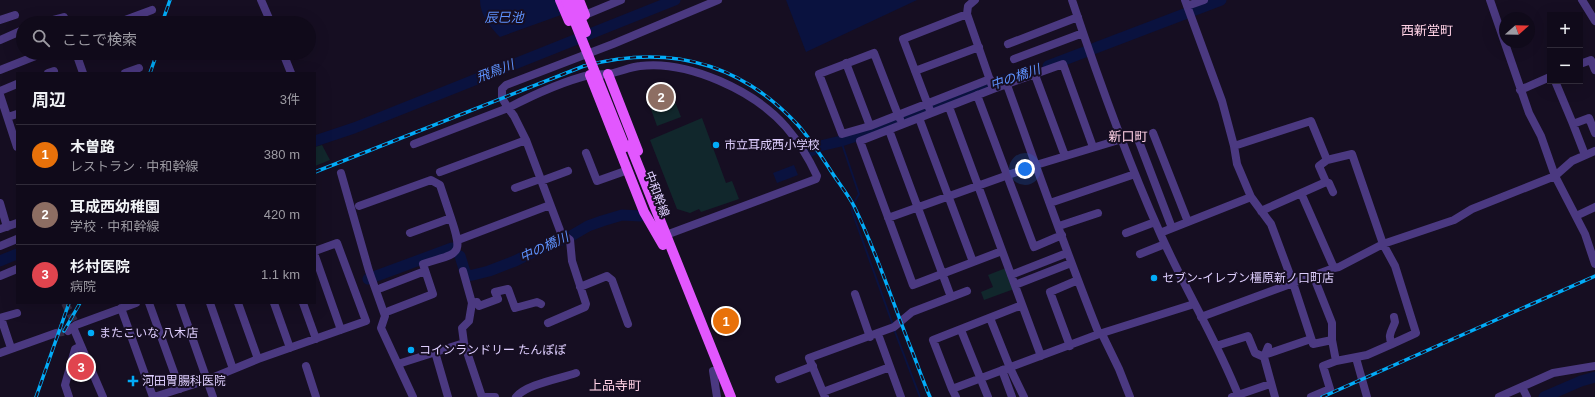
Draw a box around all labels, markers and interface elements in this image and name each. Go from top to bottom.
water label: 辰巳池 [484,10,525,25]
north arrow [1499,12,1535,48]
map controls [1547,12,1583,84]
button: + [1547,12,1583,48]
search box [16,16,316,60]
district label: 西新堂町 [1401,23,1453,38]
icon: search [30,27,52,49]
text: ここで検索 [62,31,137,48]
button: − [1547,48,1583,84]
water label: 飛鳥川 [474,56,518,85]
water label: 中の橋川 [988,61,1044,93]
pin: 2 [648,82,674,112]
text: 周辺 [32,91,66,110]
text: 3件 [280,92,300,107]
district label: 新口町 [1108,129,1148,144]
text: 木曽路 [70,138,115,155]
place label: 市立耳成西小学校 [724,138,820,152]
marker: 市立耳成西小学校 [711,140,721,150]
text: 1 [41,147,49,162]
text: 380 m [264,147,300,162]
text: レストラン · 中和幹線 [70,159,199,174]
your location [1015,159,1035,179]
street label: 中和幹線 [642,169,672,219]
text: 耳成西幼稚園 [70,198,160,215]
text: 2 [41,207,49,222]
text: 420 m [264,207,300,222]
text: 学校 · 中和幹線 [70,219,160,234]
water label: 中の橋川 [517,228,573,265]
text: 杉村医院 [70,258,130,275]
text: 3 [41,267,49,282]
text: 1.1 km [261,267,300,282]
place label: セブン-イレブン橿原新ノ口町店 [1162,271,1334,285]
marker: セブン-イレブン橿原新ノ口町店 [1149,273,1159,283]
text: 病院 [70,279,96,294]
pin: 1 [713,306,739,336]
place label: またこいな 八木店 [99,326,198,340]
marker: またこいな 八木店 [86,328,96,338]
place label: コインランドリー たんぽぽ [419,343,566,357]
marker: コインランドリー たんぽぽ [406,345,416,355]
pin: 3 [68,352,94,382]
place label: 河田胃腸科医院 [142,374,226,388]
marker: 河田胃腸科医院 [127,375,139,387]
district label: 上品寺町 [589,378,641,393]

